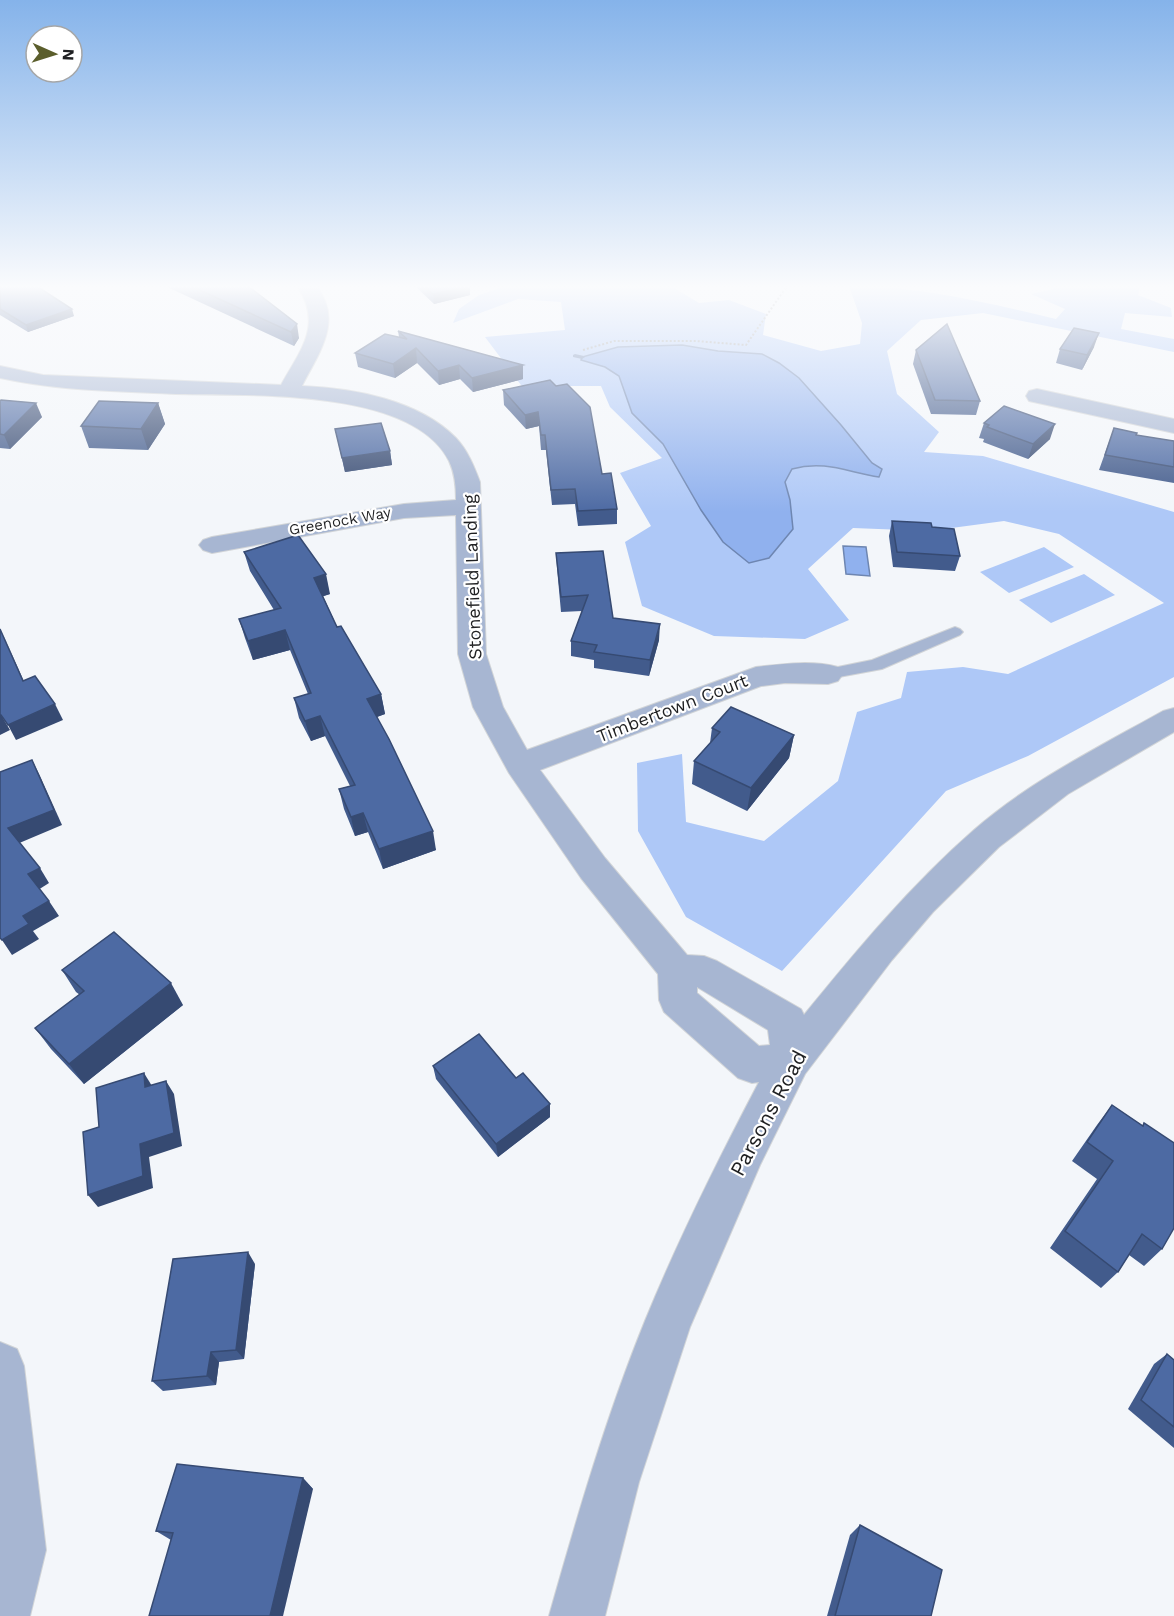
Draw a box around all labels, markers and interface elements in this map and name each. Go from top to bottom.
north arrow [24,24,84,84]
text: N [59,48,78,61]
street label: Stonefield Landing [459,494,485,660]
street label: Greenock Way [288,503,393,539]
street label: Timbertown Court [594,669,751,746]
street label: Parsons Road [724,1046,812,1180]

